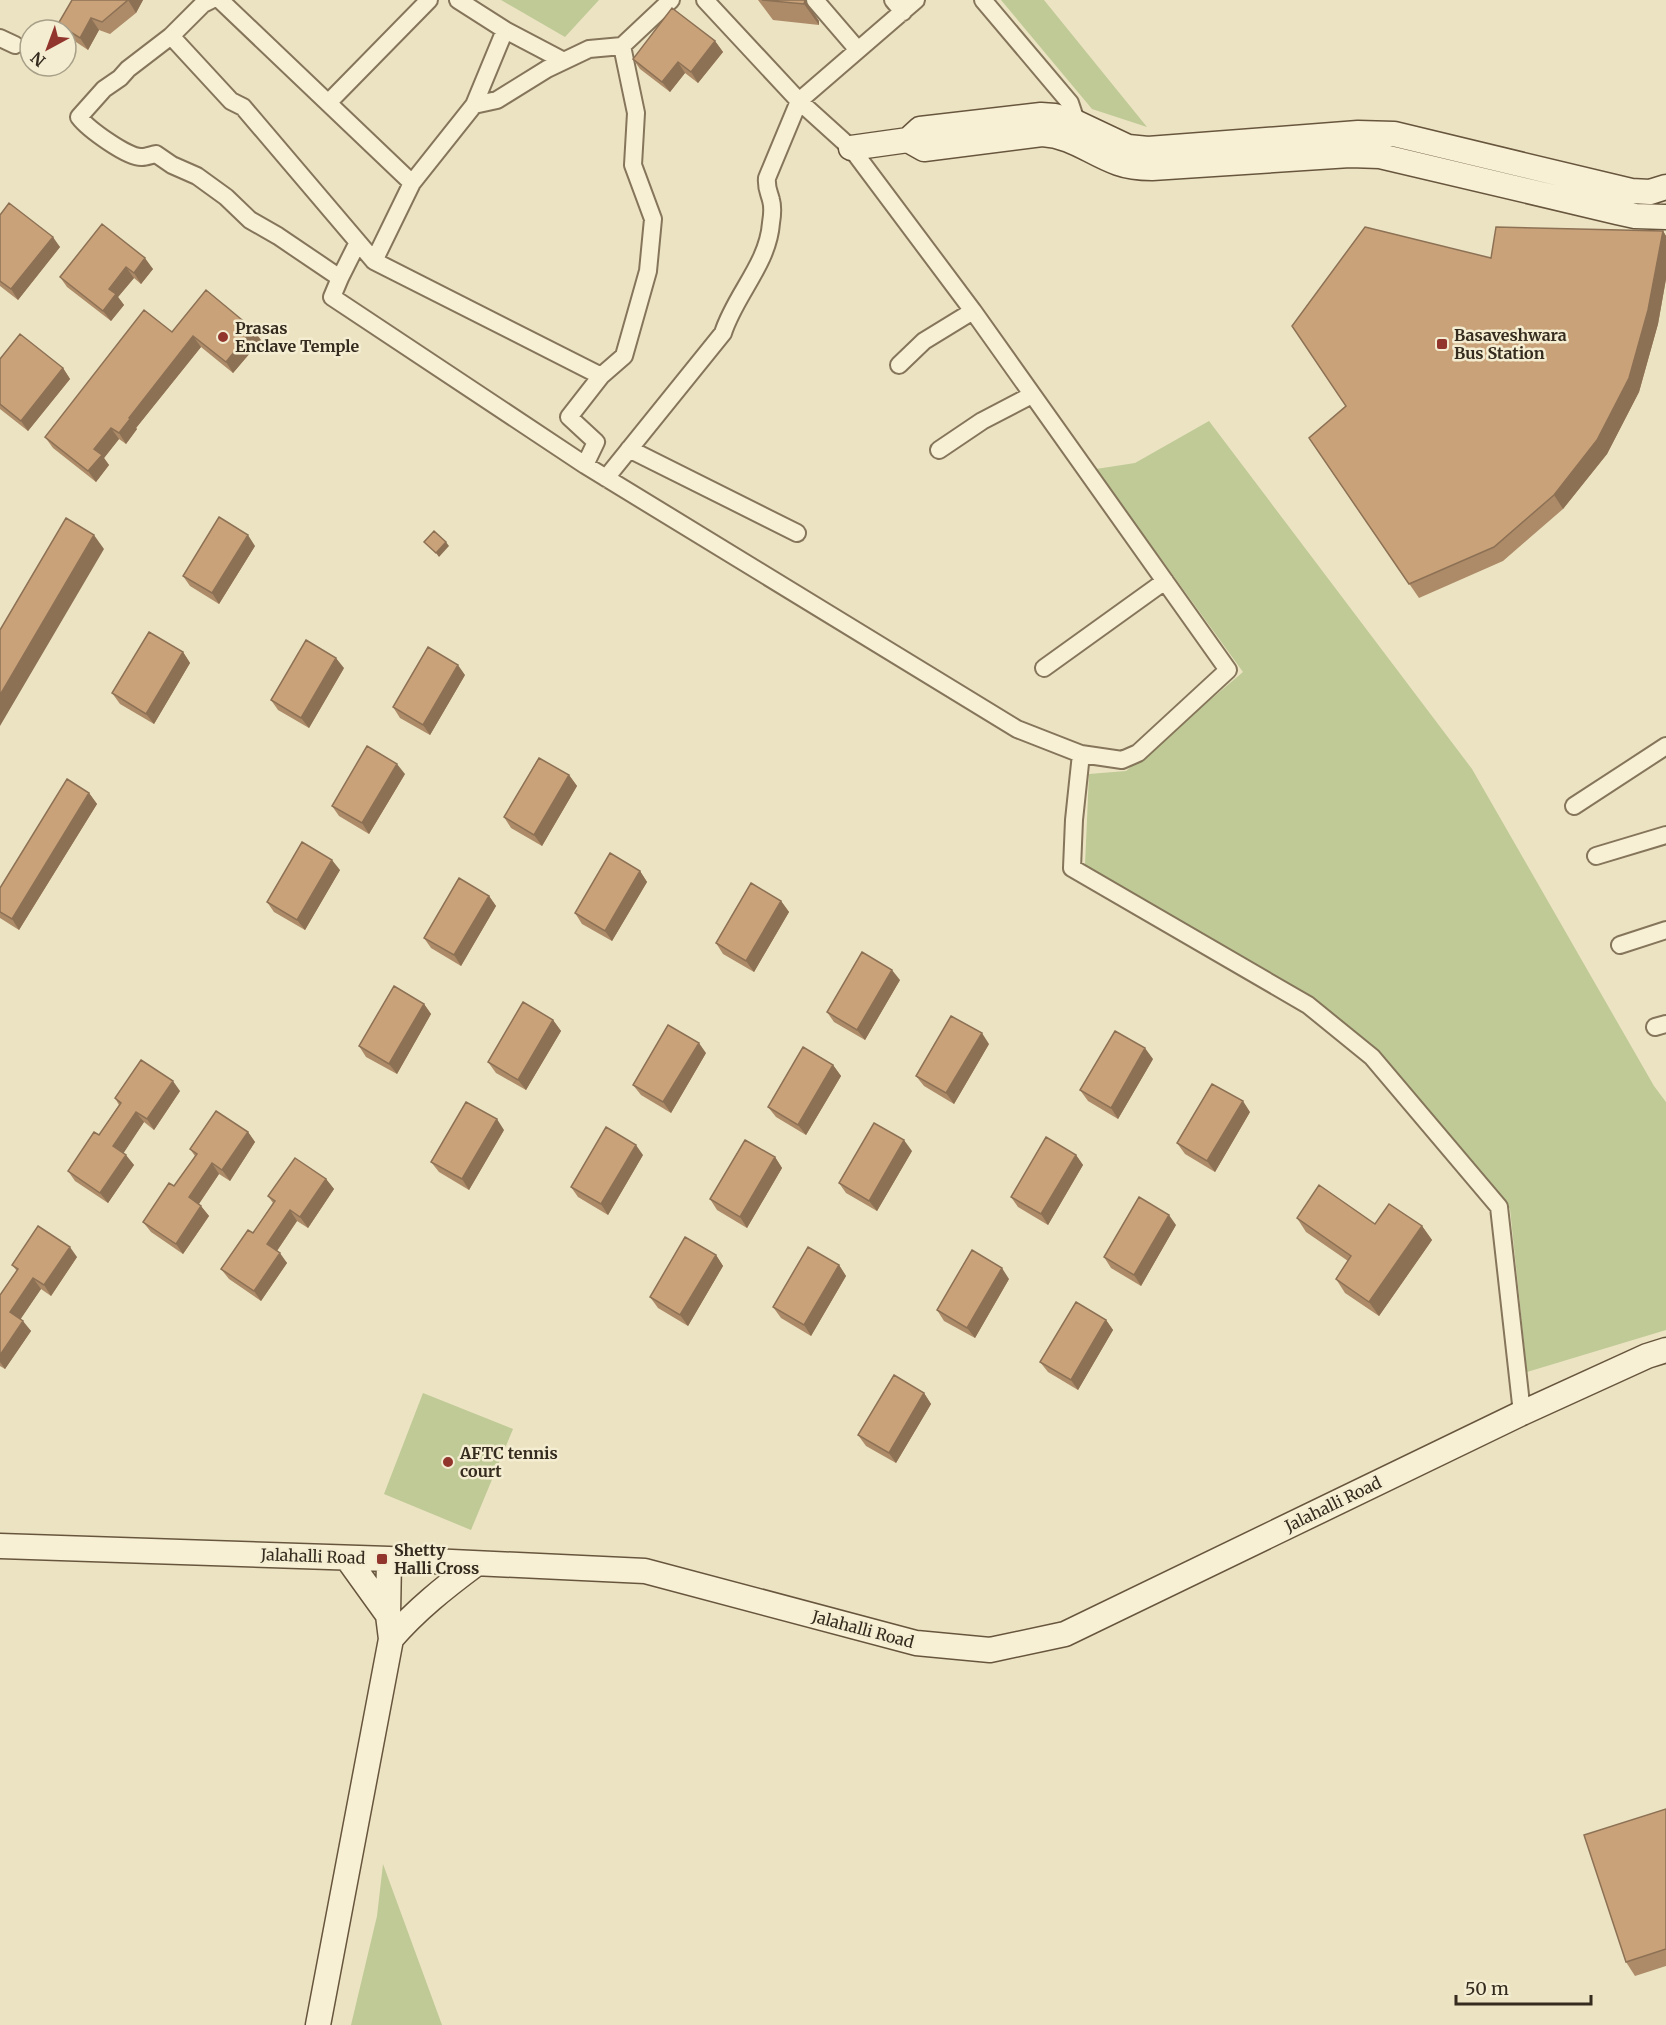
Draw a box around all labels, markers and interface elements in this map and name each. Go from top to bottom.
north arrow [18,18,78,78]
text: N [27,47,49,71]
place label: Prasas Enclave Temple [235,318,359,356]
place label: Basaveshwara Bus Station [1454,325,1567,363]
marker: Prasas Enclave Temple [216,330,230,344]
marker: Basaveshwara Bus Station [1435,337,1449,351]
place label: AFTC tennis court [459,1443,558,1481]
marker: AFTC tennis court [441,1455,455,1469]
street label: Jalahalli Road [1281,1472,1385,1536]
place label: Shetty Halli Cross [394,1540,479,1578]
street label: Jalahalli Road [259,1544,366,1568]
marker: Shetty Halli Cross [375,1552,389,1566]
street label: Jalahalli Road [809,1606,916,1652]
scale bar [1456,1968,1591,2006]
text: 50 m [1465,1977,1509,2000]

